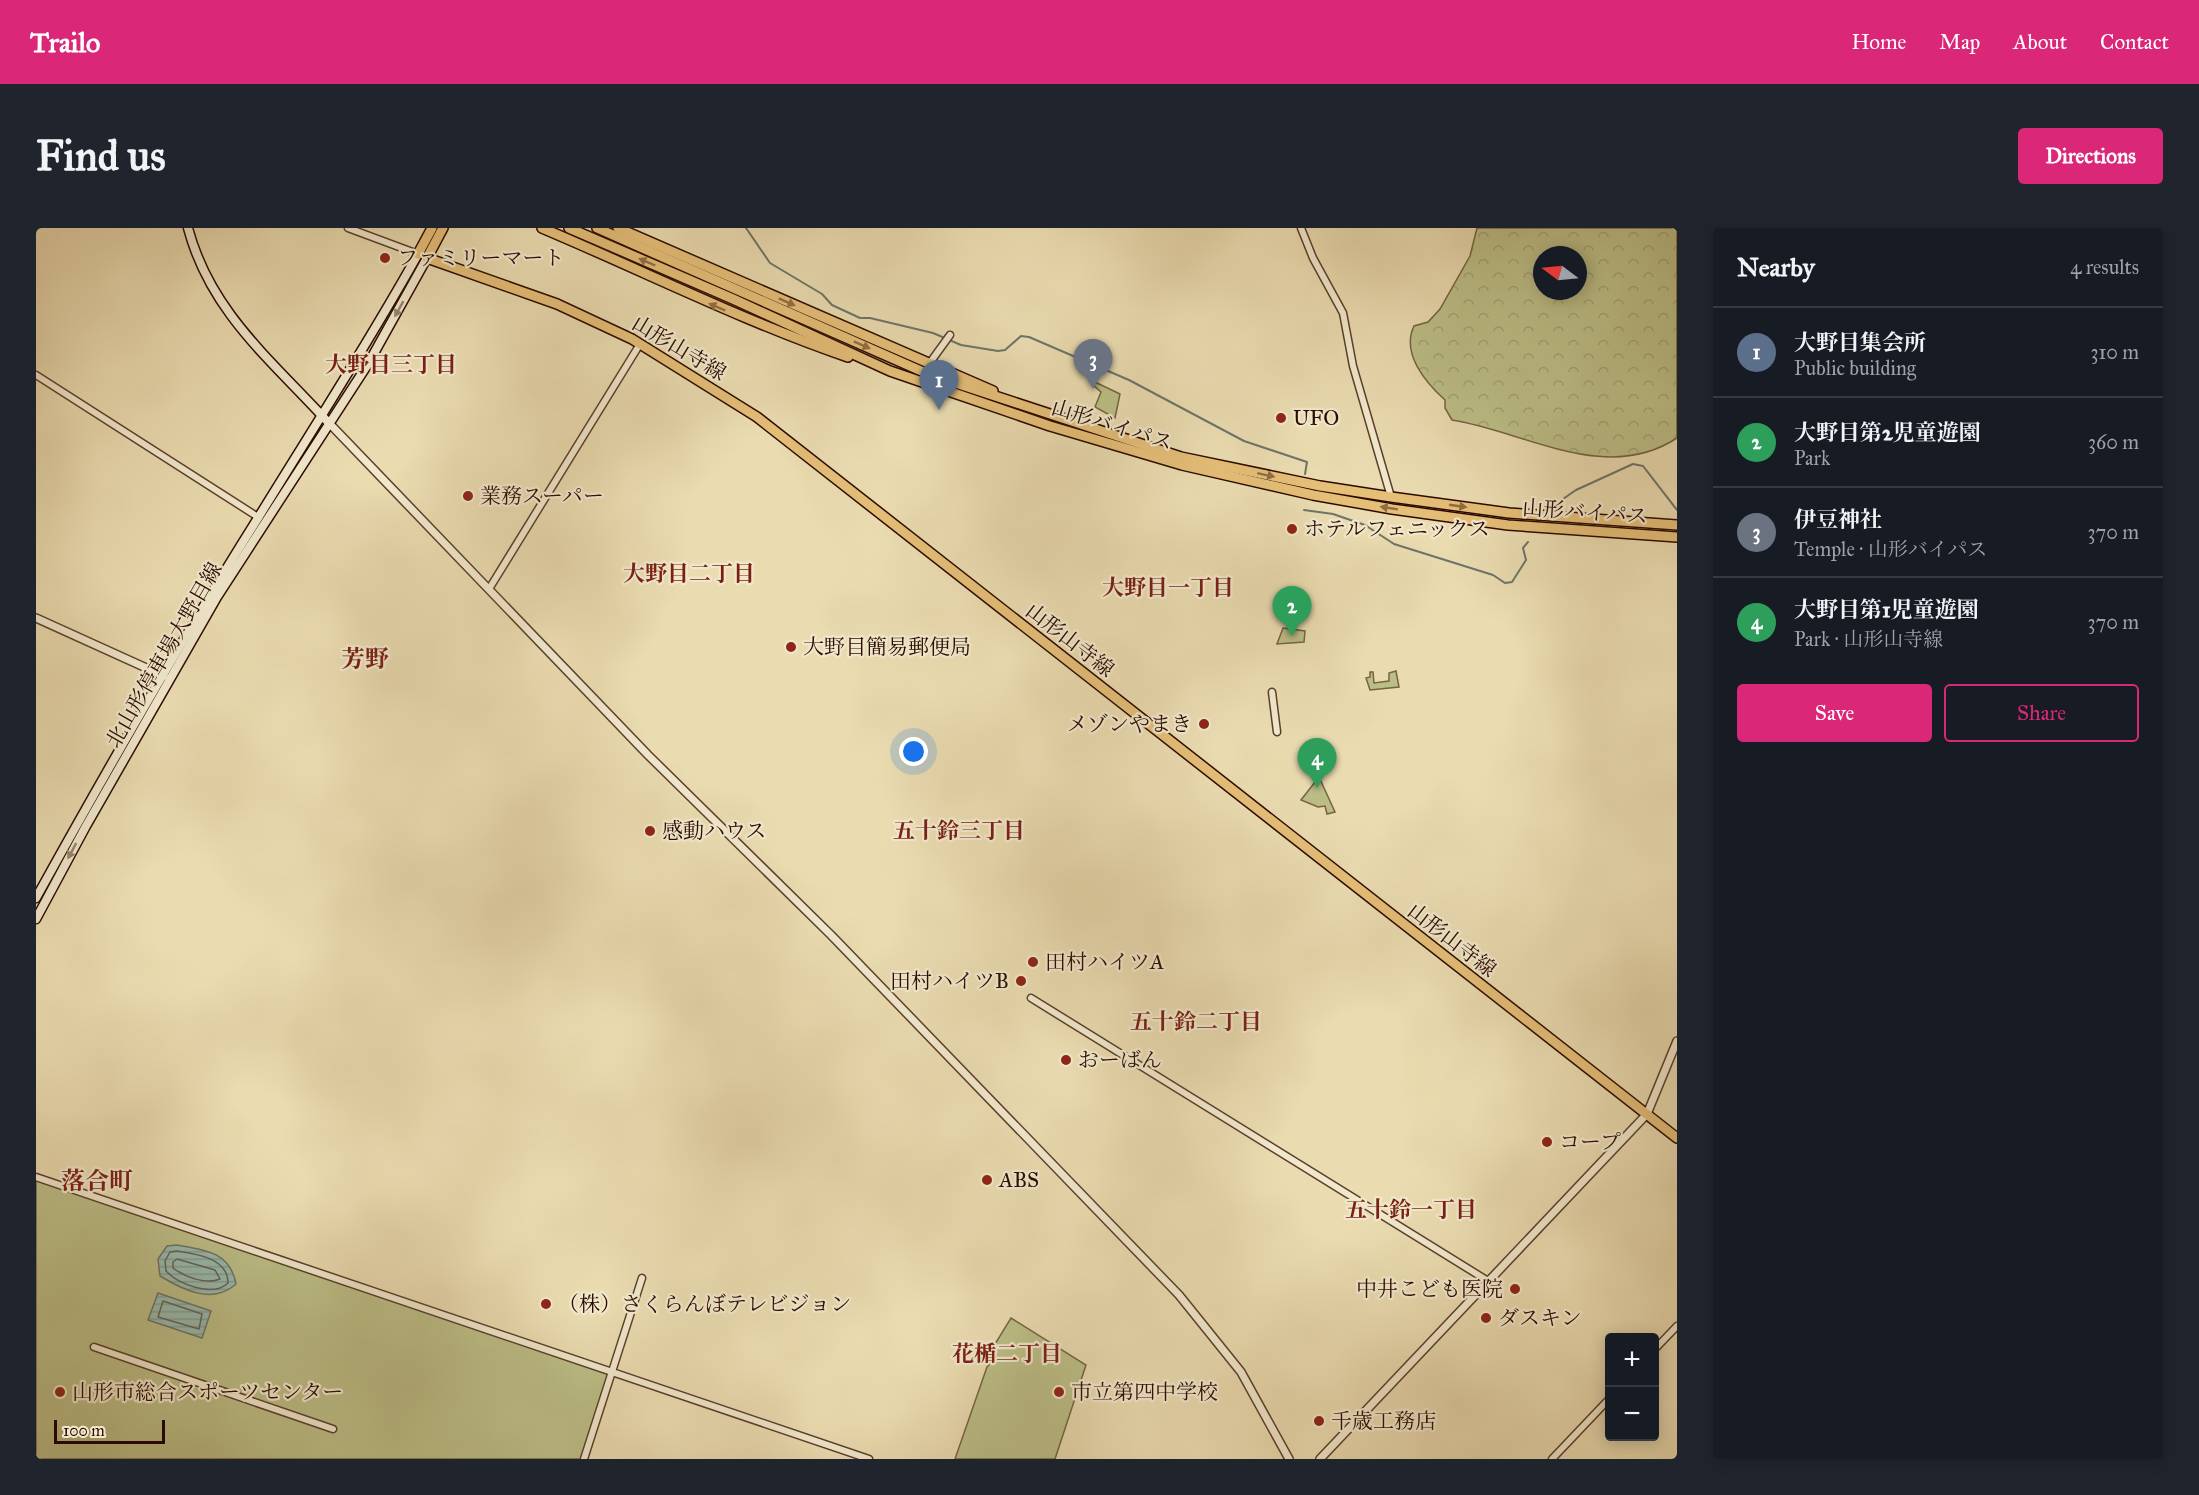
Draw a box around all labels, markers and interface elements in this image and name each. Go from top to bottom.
text: Trailo [30,25,100,60]
text: Home [1851,29,1906,55]
text: Map [1939,29,1980,55]
text: About [2013,29,2067,55]
text: Contact [2100,29,2169,55]
button: Directions [2018,128,2163,184]
text: Find us [36,130,166,182]
place label: ファミリーマート [397,245,565,271]
north arrow [1533,246,1587,300]
marker: ファミリーマート [378,251,392,265]
text: Nearby [1737,251,1815,283]
text: 4 results [2070,255,2139,279]
one-way arrow [639,257,656,266]
one-way arrow [778,297,796,307]
one-way arrow [394,301,404,318]
one-way arrow [708,302,726,312]
street label: 山形山寺線 [627,310,731,386]
text: 大野目集会所 [1794,329,1926,356]
pin: 3 [1074,340,1112,389]
text: 1 [1753,340,1760,364]
text: 310 m [2090,340,2139,364]
one-way arrow [853,341,870,350]
district label: 大野目三丁目 [325,351,457,378]
text: Public building [1794,356,1916,380]
pin: 1 [920,360,958,410]
street label: 山形バイパス [1048,394,1176,456]
place label: UFO [1293,405,1339,431]
marker: UFO [1274,411,1288,425]
text: 大野目第2児童遊園 [1794,419,1981,446]
text: 2 [1752,430,1761,454]
text: 360 m [2088,430,2139,454]
text: Park [1794,446,1830,470]
one-way arrow [1256,470,1275,480]
place label: 業務スーパー [480,483,604,509]
marker: 業務スーパー [461,489,475,503]
street label: 山形バイパス [1521,495,1649,529]
one-way arrow [1449,502,1468,511]
one-way arrow [1379,503,1398,512]
text: 伊豆神社 [1794,506,1882,533]
place label: ホテルフェニックス [1304,516,1490,542]
text: 3 [1753,520,1761,544]
text: 370 m [2088,520,2139,544]
marker: ホテルフェニックス [1285,522,1299,536]
text: Temple · 山形バイパス [1794,537,1987,561]
street label: 北山形停車場大野目線 [100,558,228,752]
district label: 大野目二丁目 [623,560,755,587]
district label: 大野目一丁目 [1102,574,1234,601]
pin: 2 [1272,586,1312,636]
text: 大野目第1児童遊園 [1794,596,1979,623]
street label: 山形山寺線 [1021,597,1119,683]
text: 4 [1751,610,1762,634]
text: 370 m [2088,610,2139,634]
text: Park · 山形山寺線 [1794,627,1943,651]
place label: 大野目簡易郵便局 [803,634,971,660]
marker: 大野目簡易郵便局 [784,640,798,654]
district label: 芳野 [341,644,389,674]
button: Save [1737,684,1932,742]
button: Share [1944,684,2139,742]
place label: メゾンやまき [1067,711,1192,737]
marker: メゾンやまき [1197,717,1211,731]
your location [899,737,928,766]
pin: 4 [1298,738,1336,788]
district label: 五十鈴三丁目 [893,817,1025,844]
place label: 感動ハウス [662,818,766,844]
marker: 感動ハウス [643,824,657,838]
one-way arrow [67,843,77,860]
street label: 山形山寺線 [1403,897,1501,983]
place label: 田村ハイツA [1045,949,1164,975]
marker: 田村ハイツA [1026,955,1040,969]
place label: 田村ハイツB [890,968,1009,994]
marker: 田村ハイツB [1014,974,1028,988]
district label: 五十鈴二丁目 [1130,1008,1262,1035]
place label: おーばん [1078,1047,1162,1073]
marker: おーばん [1059,1053,1073,1067]
place label: コープ [1559,1129,1621,1155]
marker: コープ [1540,1135,1554,1149]
district label: 落合町 [61,1166,133,1196]
place label: ABS [998,1167,1039,1193]
marker: ABS [980,1173,994,1187]
district label: 五十鈴一丁目 [1345,1196,1477,1223]
place label: 中井こども医院 [1356,1276,1503,1302]
marker: 中井こども医院 [1508,1282,1522,1296]
place label: （株）さくらんぼテレビジョン [558,1291,851,1317]
marker: （株）さくらんぼテレビジョン [539,1297,553,1311]
place label: ダスキン [1498,1305,1582,1331]
marker: ダスキン [1479,1311,1493,1325]
map controls [1605,1333,1659,1441]
button: + [1605,1333,1659,1387]
district label: 花楯二丁目 [952,1340,1062,1367]
place label: 山形市総合スポーツセンター [72,1379,343,1405]
place label: 市立第四中学校 [1071,1379,1218,1405]
marker: 山形市総合スポーツセンター [53,1385,67,1399]
marker: 市立第四中学校 [1052,1385,1066,1399]
button: − [1605,1387,1659,1441]
place label: 千歳工務店 [1331,1408,1436,1434]
marker: 千歳工務店 [1312,1414,1326,1428]
scale bar [54,1417,165,1444]
text: 100 m [63,1421,105,1440]

